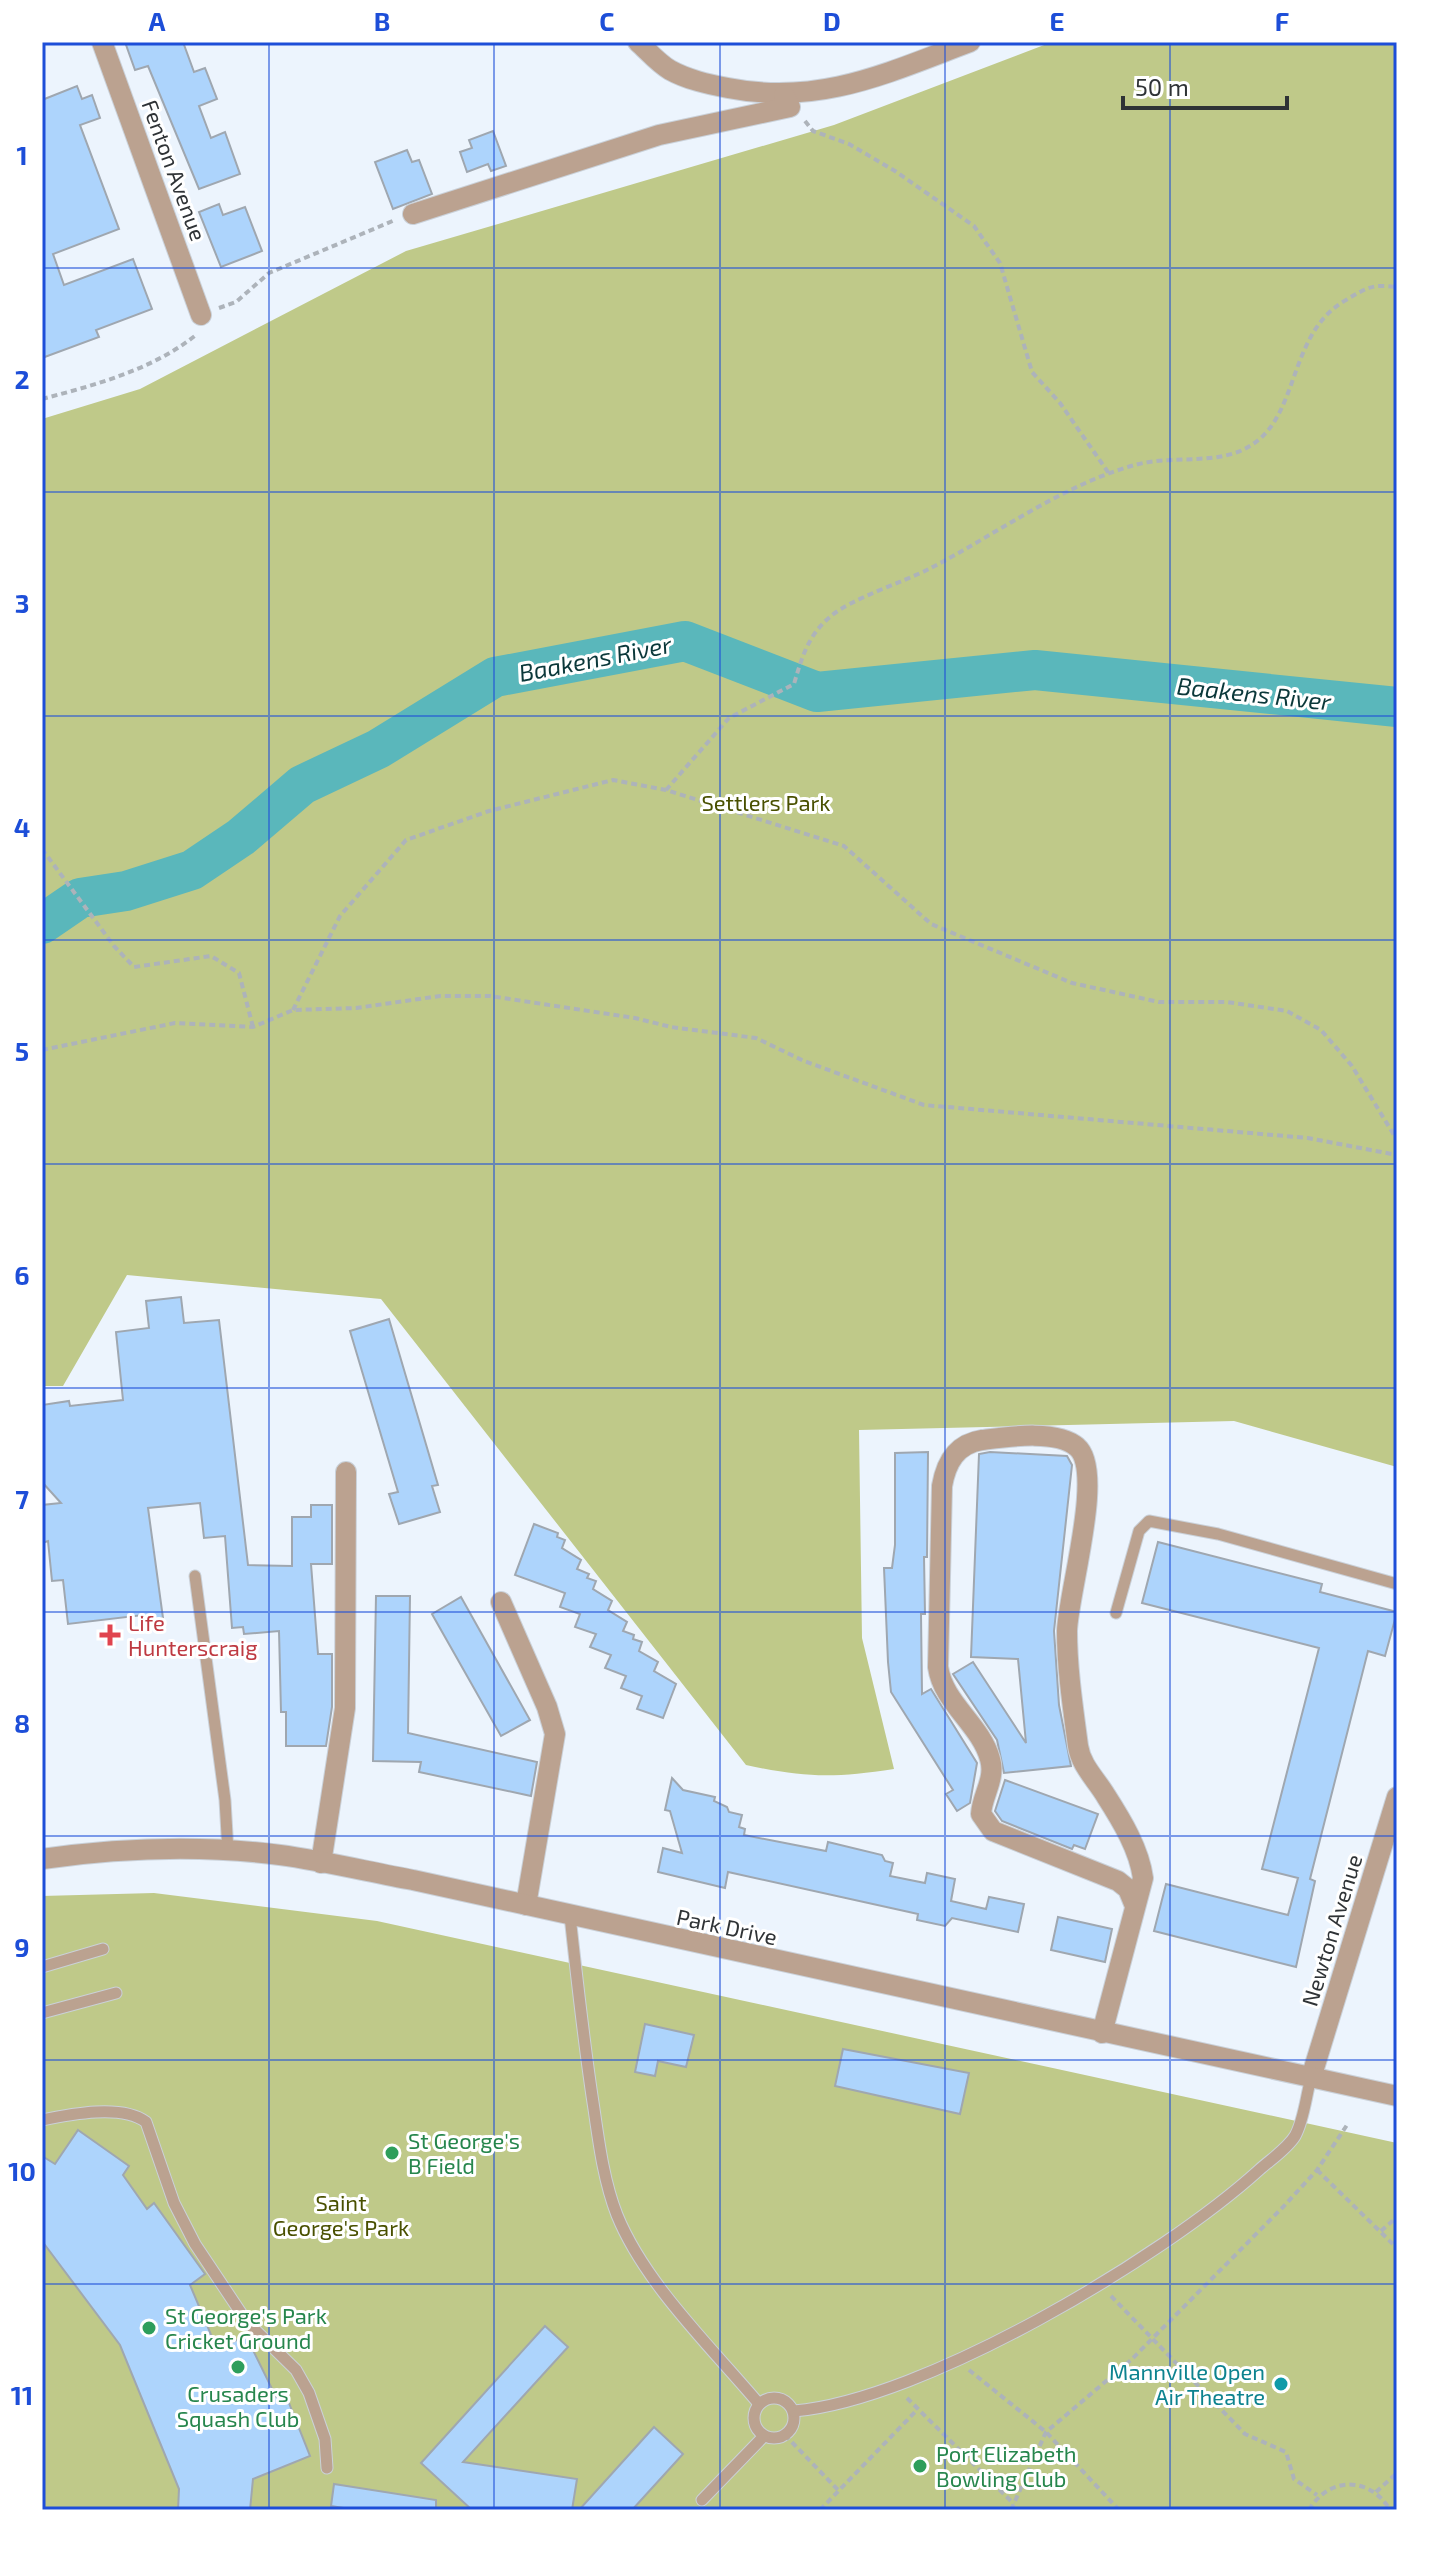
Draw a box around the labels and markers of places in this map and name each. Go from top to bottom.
place label: Life Hunterscraig [128,1609,258,1660]
marker: Life Hunterscraig [99,1624,121,1646]
place label: St George's B Field [408,2127,520,2178]
marker: St George's B Field [383,2144,401,2162]
place label: St George's Park Cricket Ground [165,2302,327,2353]
marker: St George's Park Cricket Ground [140,2319,158,2337]
marker: Crusaders Squash Club [229,2358,247,2376]
place label: Mannville Open Air Theatre [1109,2358,1265,2409]
marker: Mannville Open Air Theatre [1272,2375,1290,2393]
place label: Crusaders Squash Club [177,2380,299,2431]
place label: Port Elizabeth Bowling Club [936,2440,1077,2491]
marker: Port Elizabeth Bowling Club [911,2457,929,2475]

